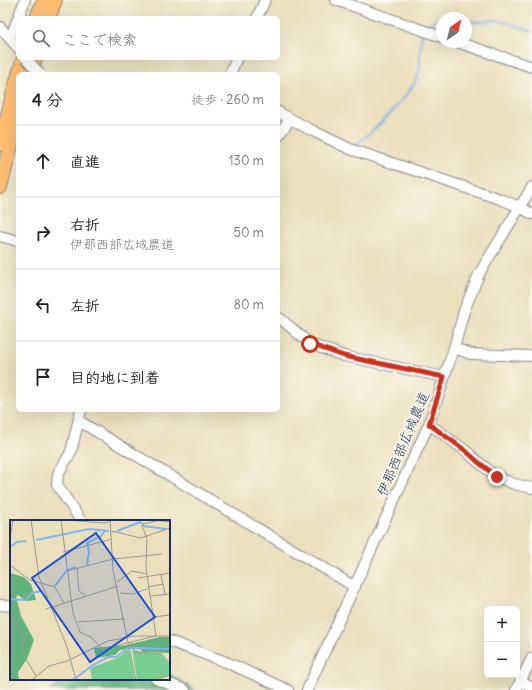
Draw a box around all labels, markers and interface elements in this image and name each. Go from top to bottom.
north arrow [436,12,472,48]
search box [16,16,280,60]
icon: search [30,27,52,49]
text: ここで検索 [62,30,137,49]
text: 4 分 [32,89,63,111]
text: 徒歩 · 260 m [191,91,264,108]
icon: ahead [32,150,54,172]
text: 直進 [70,152,100,171]
text: 130 m [228,152,264,169]
text: 右折 [70,215,100,234]
icon: right [32,222,54,244]
text: 50 m [233,224,264,241]
text: 伊那西部広域農道 [70,236,174,253]
icon: left [32,294,54,316]
text: 左折 [70,296,100,315]
text: 80 m [233,296,264,313]
route start [301,335,319,353]
icon: arrive [32,366,54,388]
text: 目的地に到着 [70,368,160,387]
street label: 伊那西部広域農道 [373,389,433,499]
route end [488,468,506,486]
inset map [10,520,170,680]
map controls [484,606,520,678]
button: + [484,606,520,642]
button: − [484,642,520,678]

